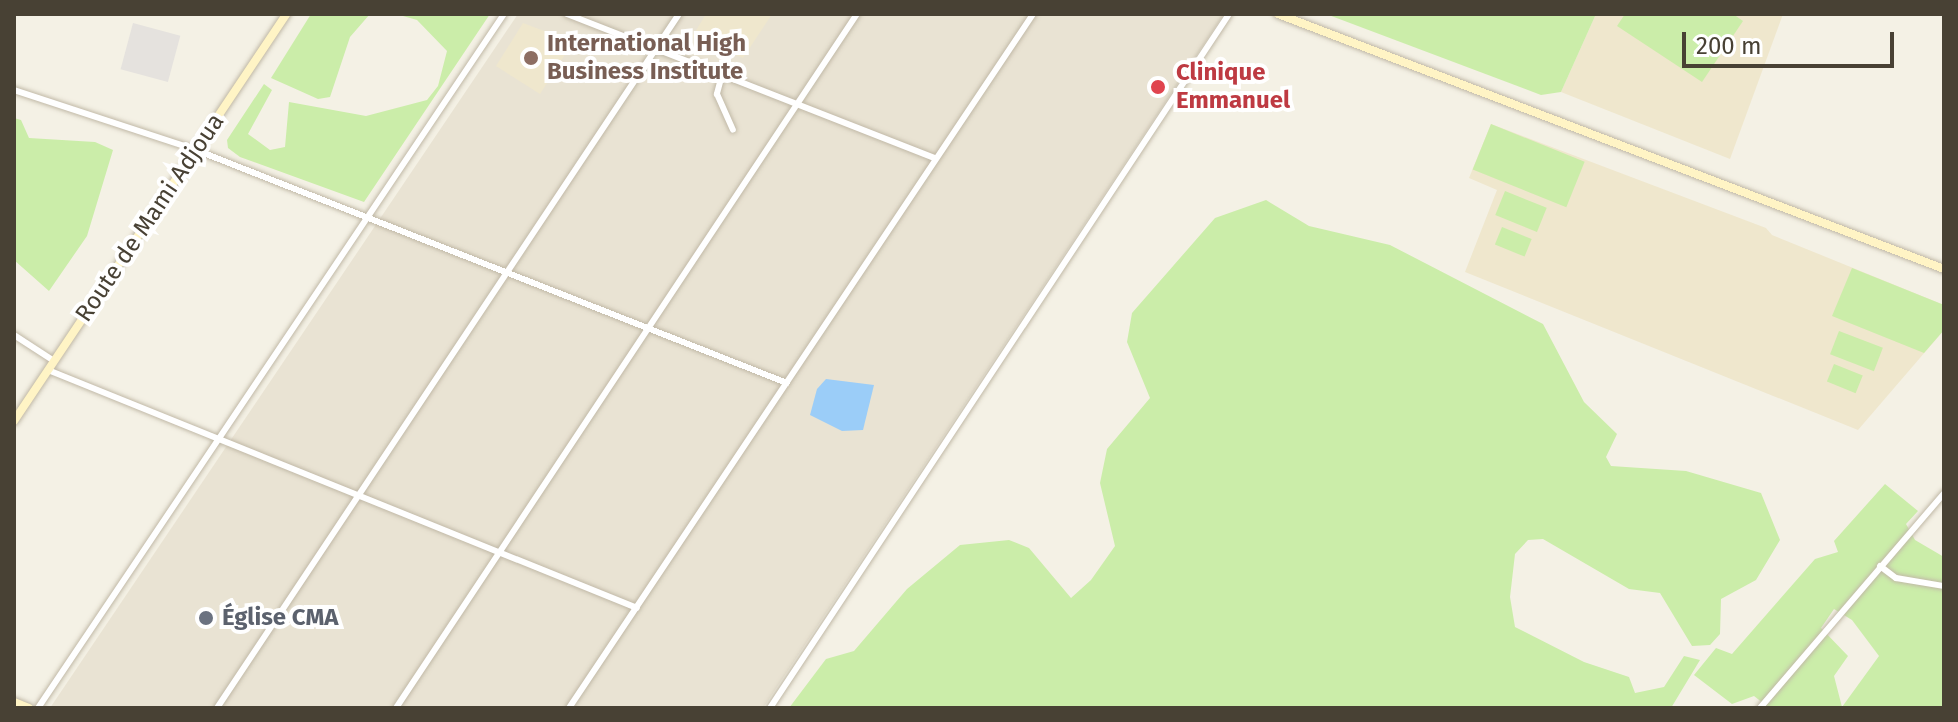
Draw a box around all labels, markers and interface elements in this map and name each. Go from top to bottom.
scale bar [1686,16,1898,66]
place label: International High Business Institute [547,30,746,86]
text: 200 m [1696,32,1762,60]
marker: International High Business Institute [522,49,540,67]
place label: Clinique Emmanuel [1176,59,1290,115]
marker: Clinique Emmanuel [1147,76,1169,98]
street label: Route de Mami Adjoua [70,108,230,328]
place label: Église CMA [222,604,338,632]
marker: Église CMA [197,609,215,627]

